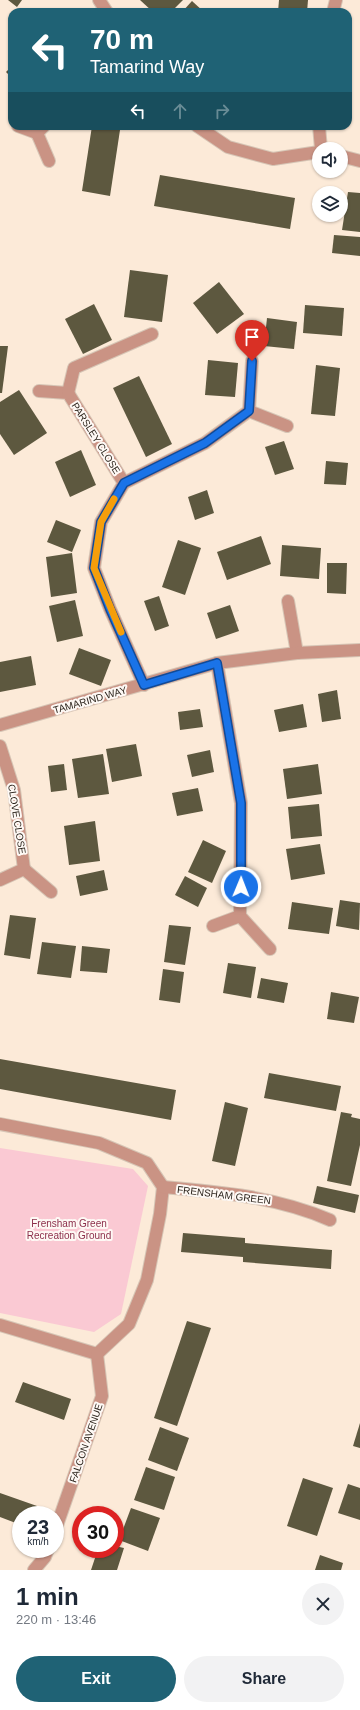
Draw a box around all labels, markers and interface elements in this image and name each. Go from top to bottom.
icon: left [24,24,76,76]
text: 70 m [90,24,154,55]
text: Tamarind Way [90,57,204,77]
icon: left [127,100,149,122]
icon: ahead [169,100,191,122]
icon: right [211,100,233,122]
map controls [312,142,348,222]
button: sound [312,142,348,178]
button: layers [312,186,348,222]
pin [235,320,269,361]
icon: arrive [241,326,263,348]
street label: PARSLEY CLOSE [70,400,123,476]
street label: TAMARIND WAY [52,684,128,716]
street label: CLOVE CLOSE [6,783,28,855]
position arrow [220,866,262,908]
street label: FRENSHAM GREEN [176,1184,272,1206]
park label: Frensham Green Recreation Ground [27,1218,111,1241]
street label: FALCON AVENUE [67,1402,105,1484]
speed limit sign: 30 [72,1506,124,1558]
text: 23 [27,1516,49,1538]
text: km/h [27,1536,49,1547]
text: 1 min [16,1583,79,1610]
button: close [302,1583,344,1625]
text: 220 m · 13:46 [16,1612,96,1627]
button: Exit [16,1656,176,1702]
button: Share [184,1656,344,1702]

